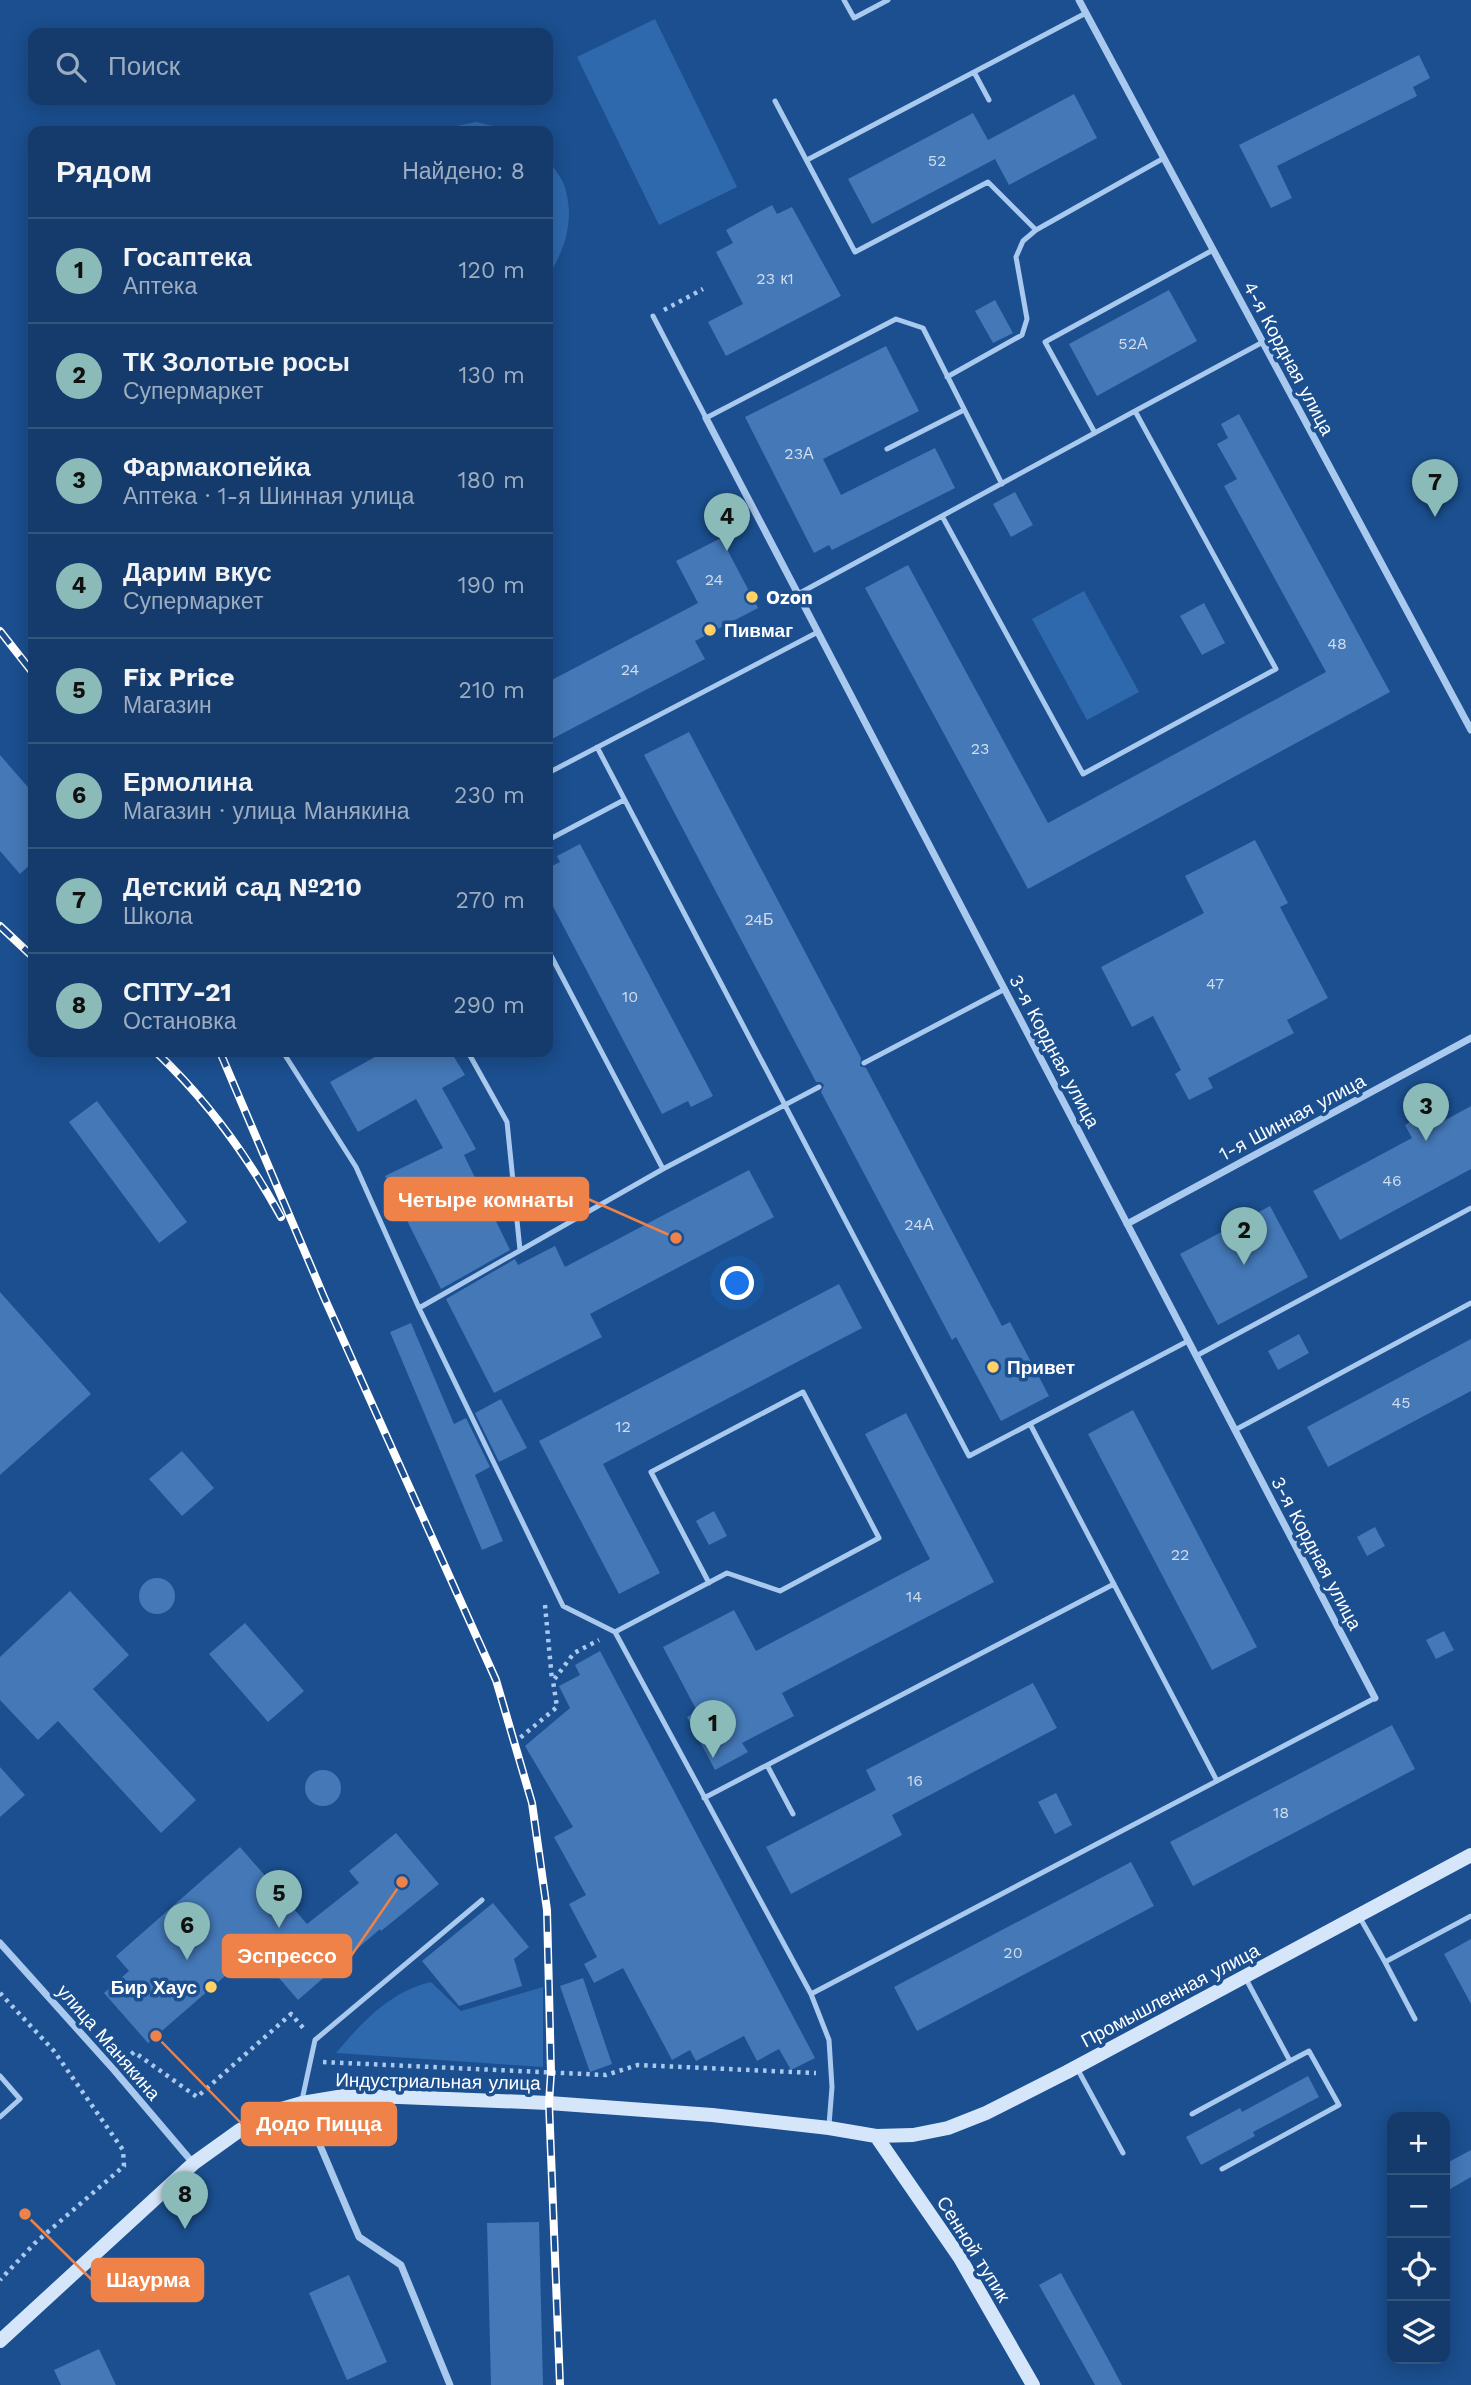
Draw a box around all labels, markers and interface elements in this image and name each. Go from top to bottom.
search box [28,28,553,105]
icon: search [52,48,90,86]
text: Поиск [108,51,180,81]
house number: 52 [928,151,946,170]
text: Рядом [56,154,152,189]
text: Найдено: 8 [402,158,525,185]
text: Госаптека [123,242,252,272]
text: 1 [74,257,84,284]
text: 120 m [459,257,525,284]
house number: 23 к1 [756,269,794,288]
text: Аптека [123,273,197,300]
street label: 4-я Кордная улица [1238,277,1339,439]
house number: 52А [1118,334,1148,353]
text: ТК Золотые росы [123,347,350,377]
text: 2 [72,362,86,389]
text: 130 m [459,362,525,389]
text: Супермаркет [123,378,263,405]
house number: 23А [784,444,814,463]
text: Фармакопейка [123,452,311,482]
pin: 7 [1412,459,1458,517]
text: 3 [72,467,86,494]
text: 180 m [458,467,525,494]
text: Аптека · 1-я Шинная улица [123,483,414,510]
pin: 4 [704,493,750,551]
text: Дарим вкус [123,557,272,587]
house number: 24 [705,570,724,589]
text: 4 [72,572,86,599]
text: 190 m [458,572,525,599]
place label: Ozon [766,586,813,609]
text: Супермаркет [123,588,263,615]
marker: Ozon [744,589,760,605]
place label: Пивмаг [724,619,793,642]
marker: Пивмаг [702,622,718,638]
house number: 48 [1327,634,1347,653]
house number: 24 [621,660,640,679]
text: Fix Price [123,662,235,692]
text: 5 [72,677,86,704]
text: 210 m [459,677,525,704]
text: Магазин [123,692,212,719]
house number: 23 [971,739,989,758]
text: Ермолина [123,767,253,797]
text: 6 [72,782,86,809]
text: 230 m [454,782,525,809]
text: Магазин · улица Манякина [123,798,409,825]
text: Детский сад №210 [123,872,362,902]
text: 7 [72,887,86,914]
text: 270 m [456,887,525,914]
text: Школа [123,903,193,930]
house number: 24Б [744,910,774,929]
street label: 3-я Кордная улица [1004,971,1105,1132]
house number: 47 [1206,974,1224,993]
text: СПТУ-21 [123,977,232,1007]
house number: 10 [622,987,638,1006]
text: 8 [72,992,86,1019]
text: 290 m [453,992,525,1019]
text: Остановка [123,1008,237,1035]
street label: 1-я Шинная улица [1215,1069,1370,1166]
pin: 3 [1403,1083,1449,1141]
house number: 46 [1382,1171,1402,1190]
callout: Четыре комнаты [385,1178,588,1220]
text: Четыре комнаты [398,1187,574,1212]
pin: 2 [1221,1207,1267,1265]
house number: 24А [904,1215,934,1234]
your location [720,1266,754,1300]
place label: Привет [1007,1356,1075,1379]
marker: Привет [985,1359,1001,1375]
house number: 45 [1391,1393,1411,1412]
house number: 12 [615,1417,631,1436]
street label: 3-я Кордная улица [1266,1473,1367,1634]
house number: 22 [1171,1545,1189,1564]
house number: 14 [906,1587,922,1606]
pin: 1 [690,1700,736,1758]
house number: 16 [907,1771,923,1790]
house number: 18 [1273,1803,1289,1822]
pin: 5 [256,1870,302,1928]
pin: 6 [164,1902,210,1960]
callout: Эспрессо [223,1935,351,1977]
street label: Промышленная улица [1077,1938,1264,2052]
text: Эспрессо [237,1943,337,1968]
house number: 20 [1003,1943,1023,1962]
place label: Бир Хаус [111,1976,197,1999]
marker: Бир Хаус [203,1979,219,1995]
street label: улица Манякина [52,1980,166,2105]
street label: Индустриальная улица [335,2068,541,2095]
callout: Додо Пицца [242,2103,396,2145]
text: Додо Пицца [256,2111,382,2136]
map controls [1387,2112,1450,2364]
button: + [1387,2112,1450,2175]
pin: 8 [162,2171,208,2229]
button: − [1387,2175,1450,2238]
street label: Сенной тупик [932,2192,1016,2307]
button: locate [1387,2238,1450,2301]
callout: Шаурма [92,2259,203,2301]
text: Шаурма [106,2267,190,2292]
button: layers [1387,2301,1450,2364]

